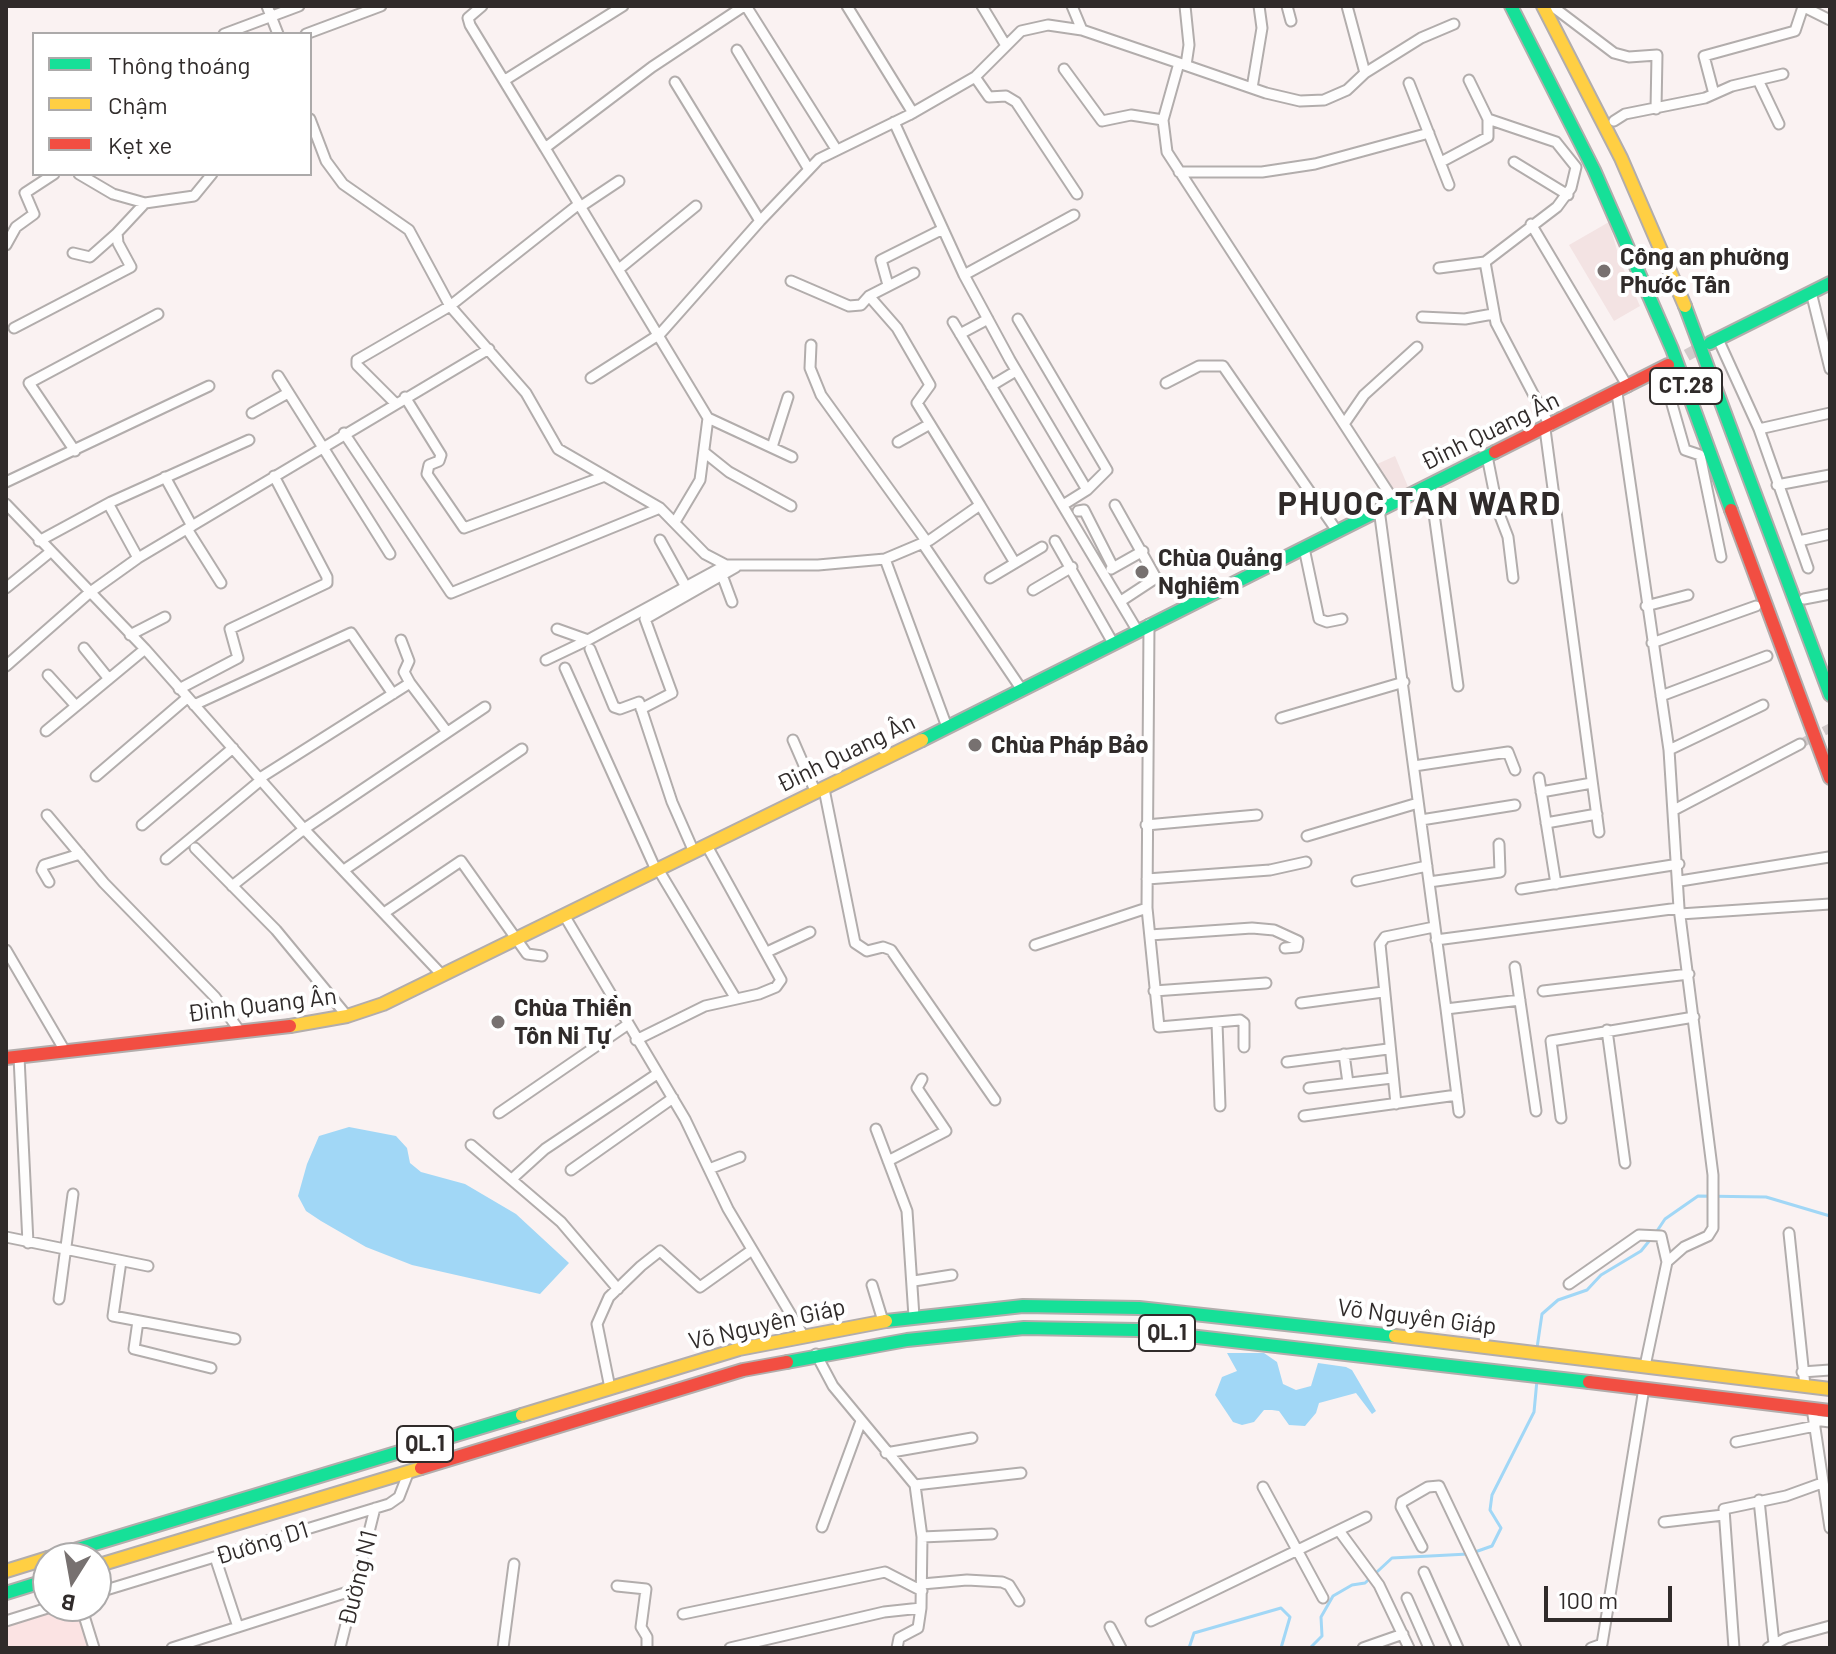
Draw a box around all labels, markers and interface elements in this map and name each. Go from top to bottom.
legend [32,32,312,176]
text: Thông thoáng [108,50,250,79]
text: Chậm [108,90,168,119]
text: Kẹt xe [108,130,172,159]
place label: Công an phường Phước Tân [1620,243,1789,299]
marker: Công an phường Phước Tân [1595,262,1613,280]
road number: CT.28 [1650,368,1722,404]
street label: Đinh Quang Ân [1416,385,1564,477]
district label: PHUOC TAN WARD [1278,485,1562,523]
place label: Chùa Quảng Nghiêm [1158,544,1283,600]
marker: Chùa Quảng Nghiêm [1133,563,1151,581]
street label: Đinh Quang Ân [772,707,920,799]
place label: Chùa Pháp Bảo [991,731,1149,759]
marker: Chùa Pháp Bảo [966,736,984,754]
street label: Đinh Quang Ân [186,982,338,1028]
place label: Chùa Thiền Tôn Ni Tự [514,994,632,1050]
marker: Chùa Thiền Tôn Ni Tự [489,1013,507,1031]
street label: Võ Nguyên Giáp [686,1292,848,1356]
street label: Võ Nguyên Giáp [1336,1293,1498,1341]
road number: QL.1 [1139,1315,1195,1351]
road number: QL.1 [397,1426,453,1462]
street label: Đường D1 [212,1515,312,1571]
street label: Đường N1 [332,1527,384,1629]
north arrow [32,1542,112,1622]
scale bar [1548,1570,1676,1620]
text: 100 m [1558,1585,1618,1614]
text: B [59,1590,77,1618]

